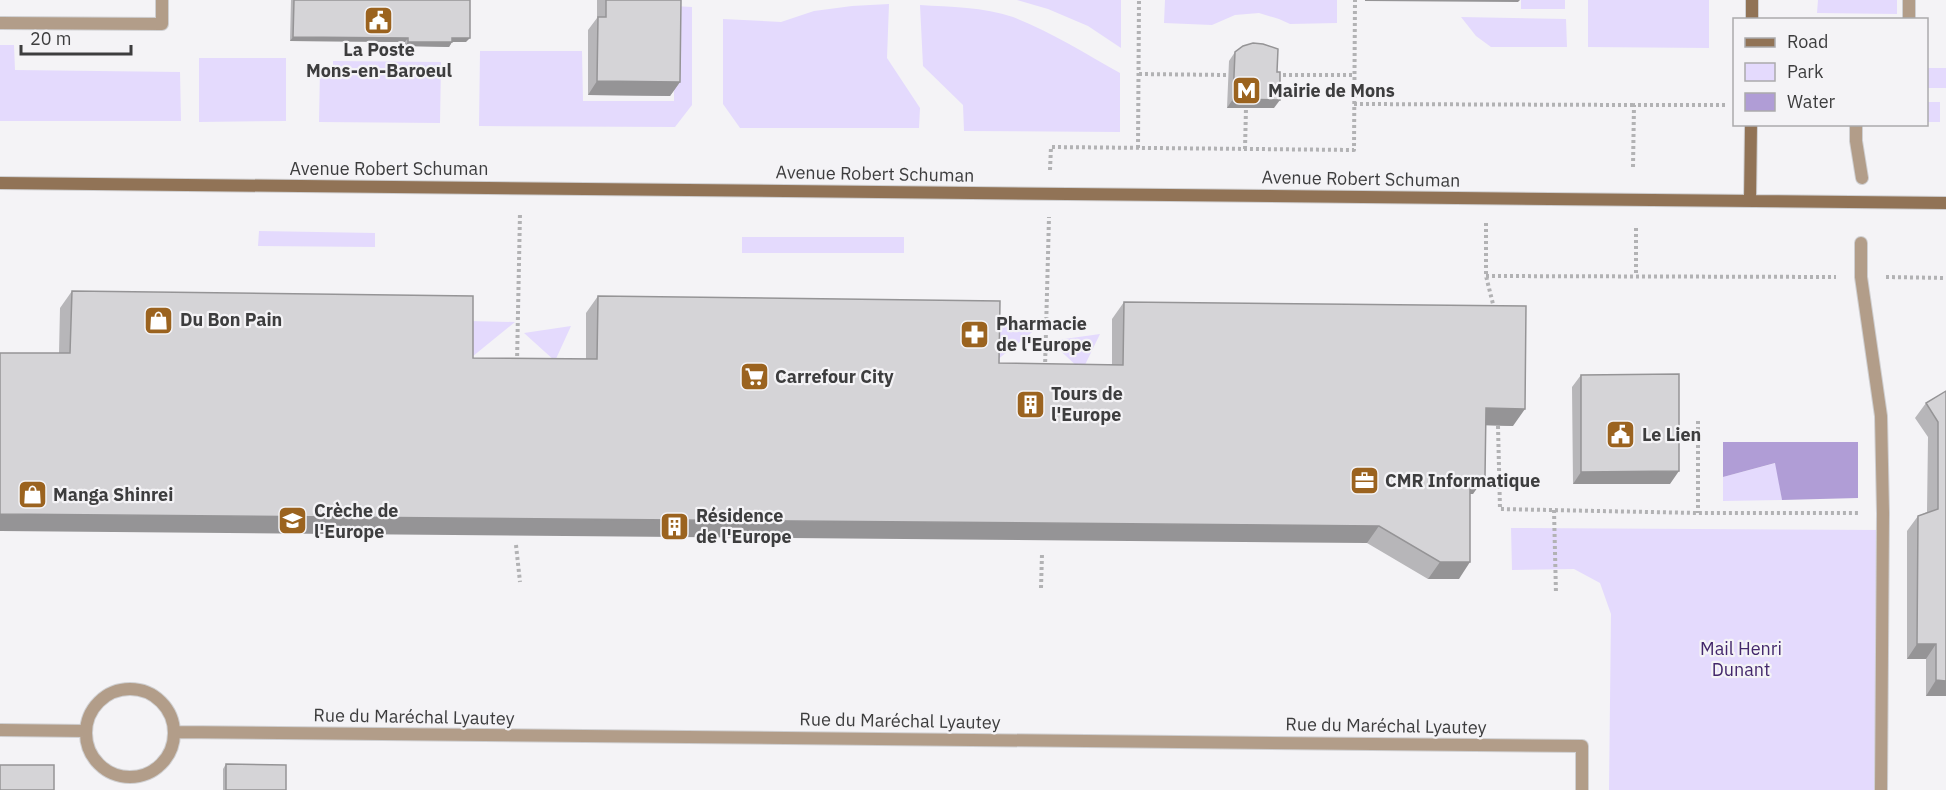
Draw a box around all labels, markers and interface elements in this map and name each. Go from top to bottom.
public building icon: La Poste Mons-en-Baroeul [363,5,395,37]
scale bar [21,18,130,56]
legend [1733,18,1928,126]
text: 20 m [30,27,72,50]
text: Road [1787,30,1828,53]
place label: La Poste Mons-en-Baroeul [306,38,453,82]
text: Park [1787,60,1824,83]
metro station icon: Mairie de Mons [1231,75,1263,107]
place label: Mairie de Mons [1268,79,1395,102]
text: Water [1787,90,1836,113]
street label: Avenue Robert Schuman [290,157,488,180]
street label: Avenue Robert Schuman [775,160,975,187]
street label: Avenue Robert Schuman [1261,165,1461,192]
shop icon: Du Bon Pain [143,304,175,336]
place label: Du Bon Pain [180,308,282,331]
place label: Pharmacie de l'Europe [996,312,1092,356]
pharmacy icon: Pharmacie de l'Europe [959,318,991,350]
supermarket icon: Carrefour City [738,361,770,393]
place label: Carrefour City [775,365,894,388]
place label: Tours de l'Europe [1051,382,1123,426]
building icon: Tours de l'Europe [1014,388,1046,420]
public building icon: Le Lien [1605,419,1637,451]
place label: Le Lien [1642,423,1701,446]
office icon: CMR Informatique [1348,465,1380,497]
place label: CMR Informatique [1385,469,1540,492]
shop icon: Manga Shinrei [16,479,48,511]
place label: Manga Shinrei [53,483,173,506]
place label: Crèche de l'Europe [314,499,398,543]
place label: Résidence de l'Europe [696,504,792,548]
school or university icon: Crèche de l'Europe [277,505,309,537]
building icon: Résidence de l'Europe [659,510,691,542]
park label: Mail Henri Dunant [1700,637,1782,681]
street label: Rue du Maréchal Lyautey [313,703,515,730]
street label: Rue du Maréchal Lyautey [799,707,1001,734]
street label: Rue du Maréchal Lyautey [1285,712,1487,739]

